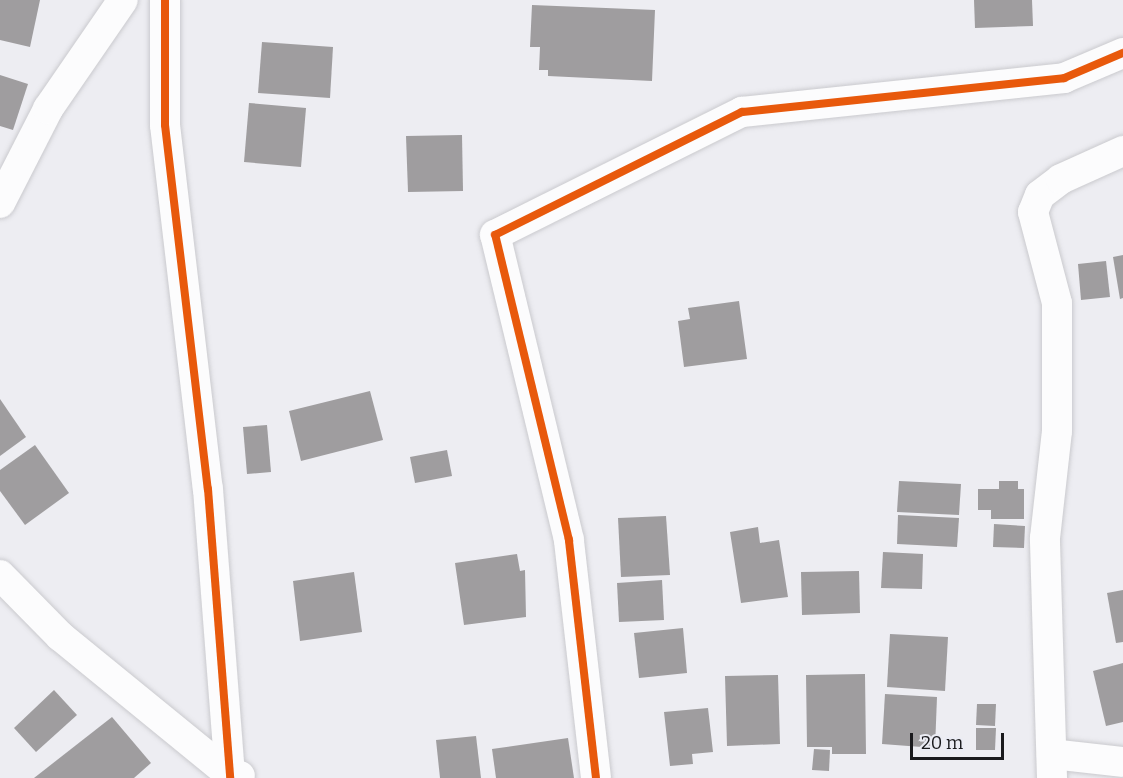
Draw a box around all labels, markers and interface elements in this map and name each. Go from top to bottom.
scale bar [913,721,1008,759]
text: 20 m [921,732,963,754]

